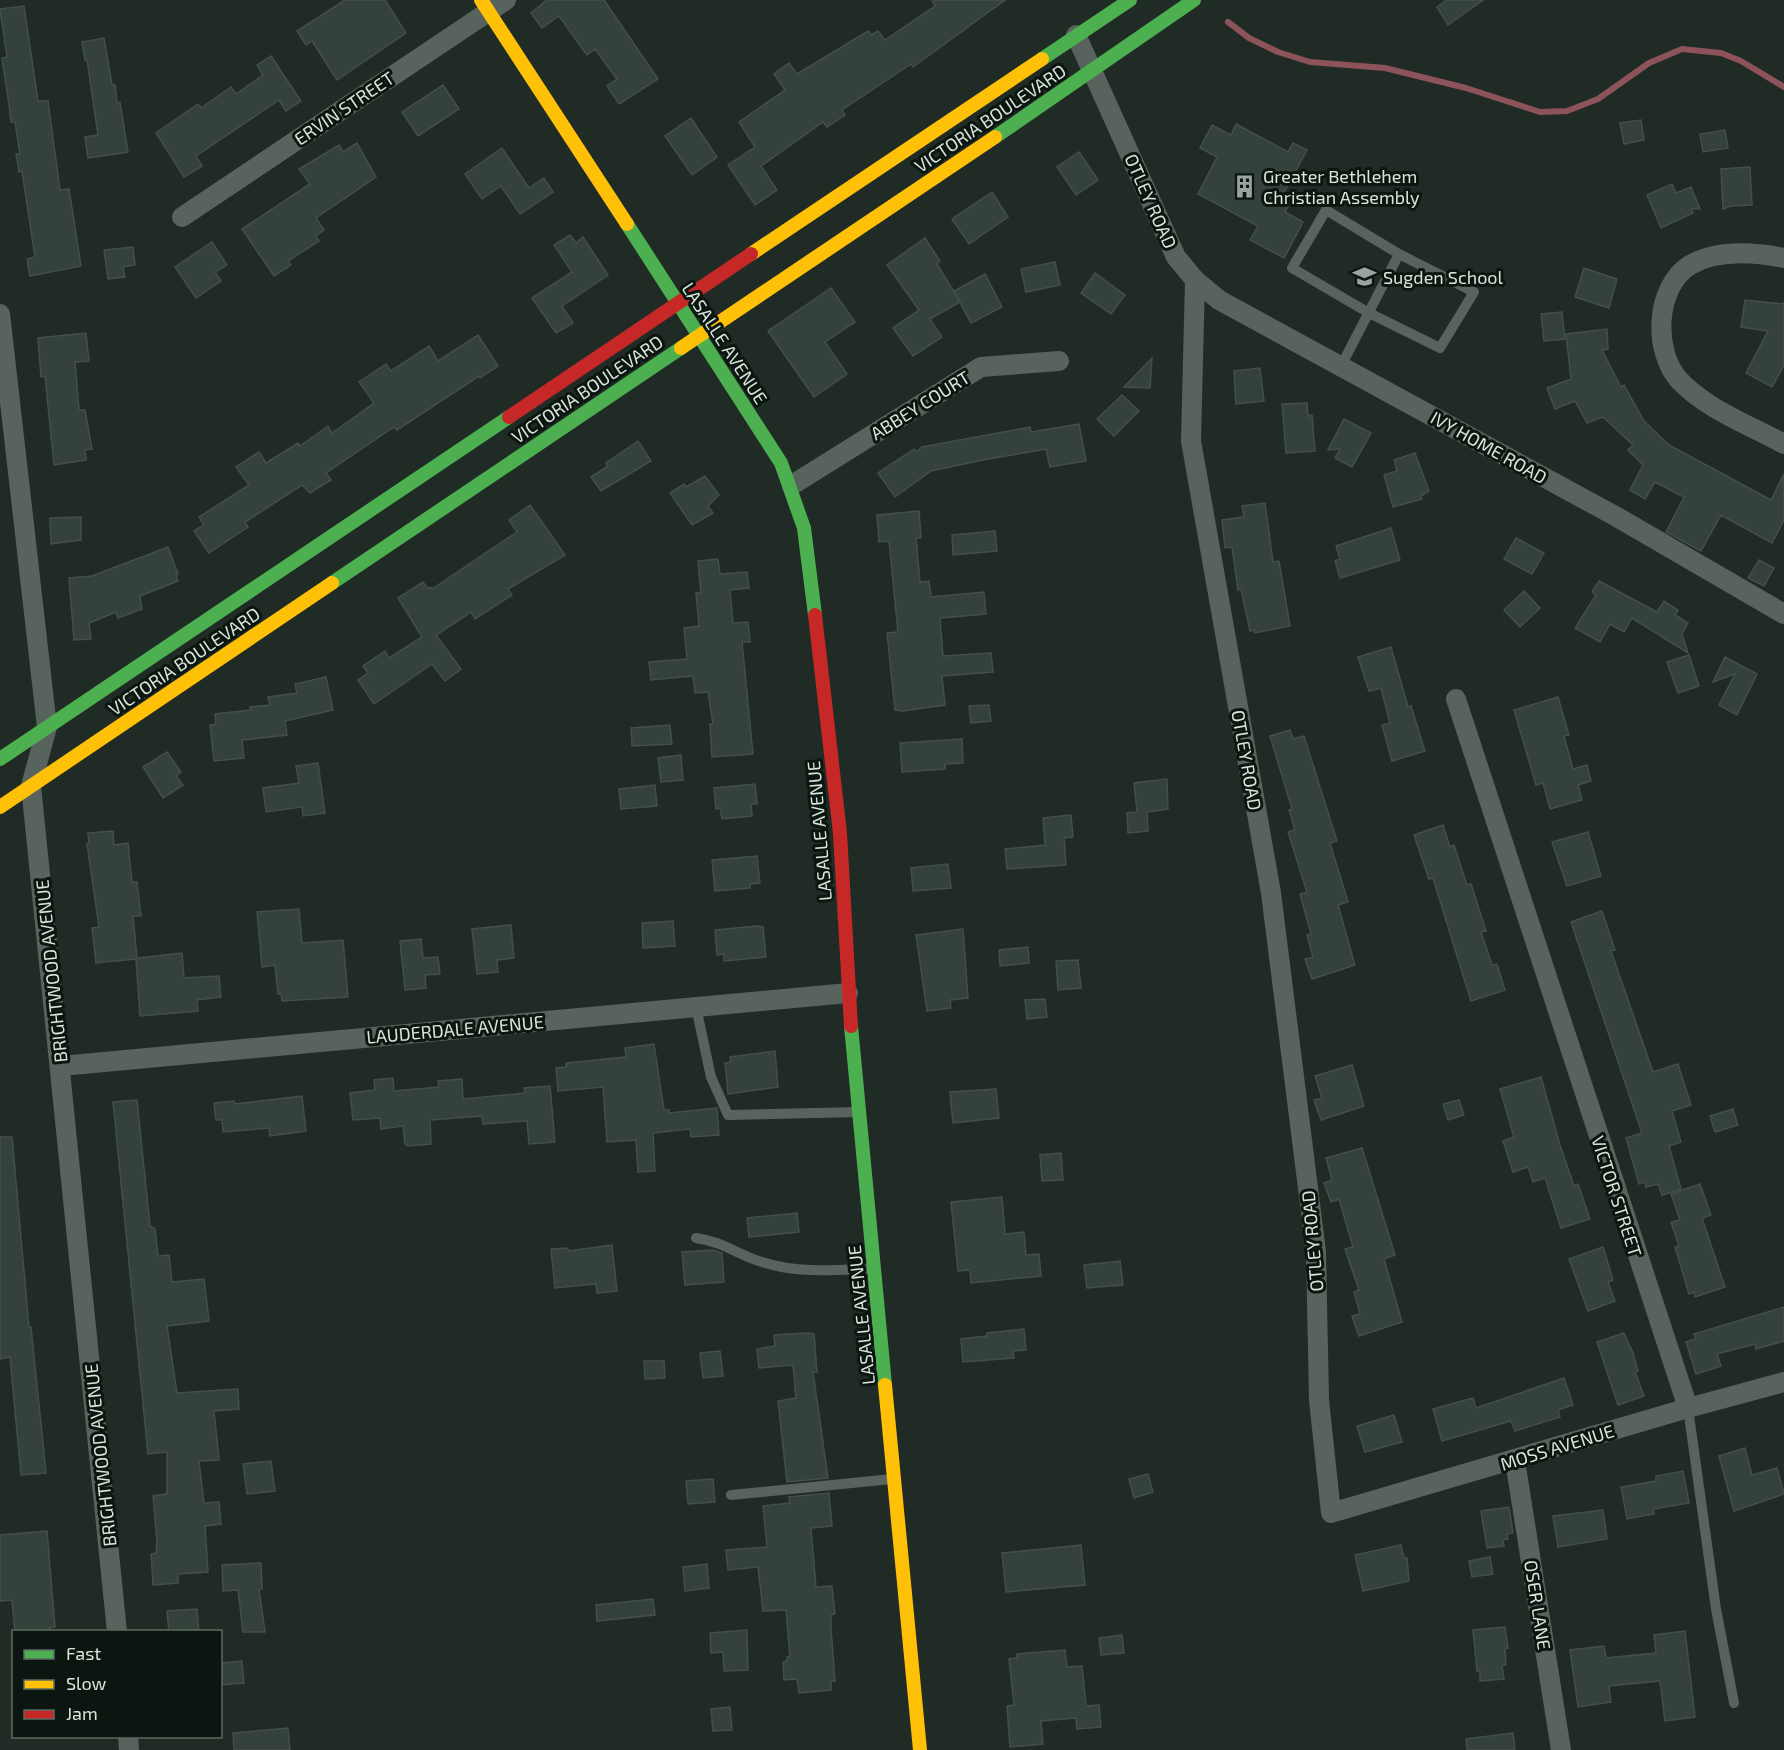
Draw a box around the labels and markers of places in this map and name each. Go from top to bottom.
place label: Greater Bethlehem Christian Assembly [1263,165,1420,208]
building icon: Greater Bethlehem Christian Assembly [1232,173,1258,199]
school or university icon: Sugden School [1352,264,1378,290]
place label: Sugden School [1383,266,1504,288]

